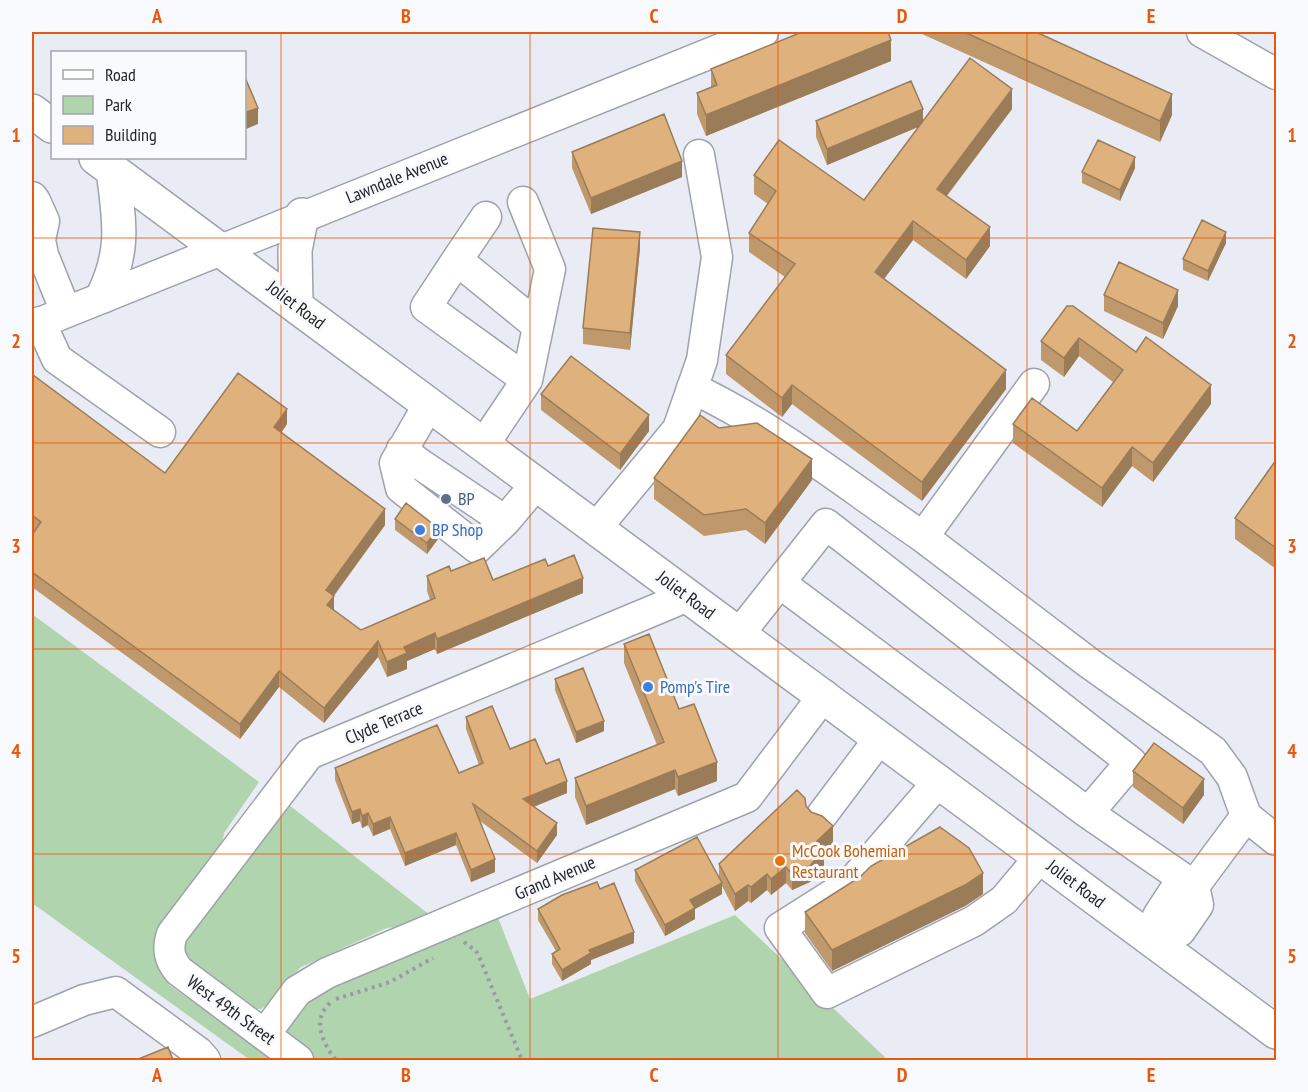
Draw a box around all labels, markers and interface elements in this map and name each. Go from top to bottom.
text: A [151,3,163,29]
text: B [401,3,411,29]
text: C [649,3,659,29]
text: D [897,3,908,29]
text: E [1147,3,1155,29]
legend [51,51,246,159]
text: Road [105,63,136,86]
text: Park [105,93,132,116]
text: 1 [11,122,21,148]
text: 1 [1287,122,1297,148]
text: Building [105,123,157,146]
street label: Lawndale Avenue [342,147,451,209]
street label: Joliet Road [262,275,330,334]
text: 2 [11,328,21,354]
text: 2 [1287,328,1297,354]
place label: BP [458,487,475,510]
marker: BP [439,492,453,506]
place label: BP Shop [432,518,483,541]
marker: BP Shop [413,523,427,537]
text: 3 [11,533,21,559]
text: 3 [1287,533,1297,559]
street label: Joliet Road [652,565,720,624]
place label: Pomp's Tire [660,675,730,698]
marker: Pomp's Tire [641,680,655,694]
street label: Clyde Terrace [342,696,426,749]
text: 4 [11,738,21,764]
text: 4 [1287,738,1297,764]
place label: McCook Bohemian Restaurant [792,839,906,883]
street label: Grand Avenue [511,850,599,905]
marker: McCook Bohemian Restaurant [773,854,787,868]
street label: Joliet Road [1042,854,1110,913]
text: 5 [11,943,21,969]
text: 5 [1287,943,1297,969]
street label: West 49th Street [183,970,280,1049]
text: A [151,1062,163,1088]
text: B [401,1062,411,1088]
text: C [649,1062,659,1088]
text: D [897,1062,908,1088]
text: E [1147,1062,1155,1088]

